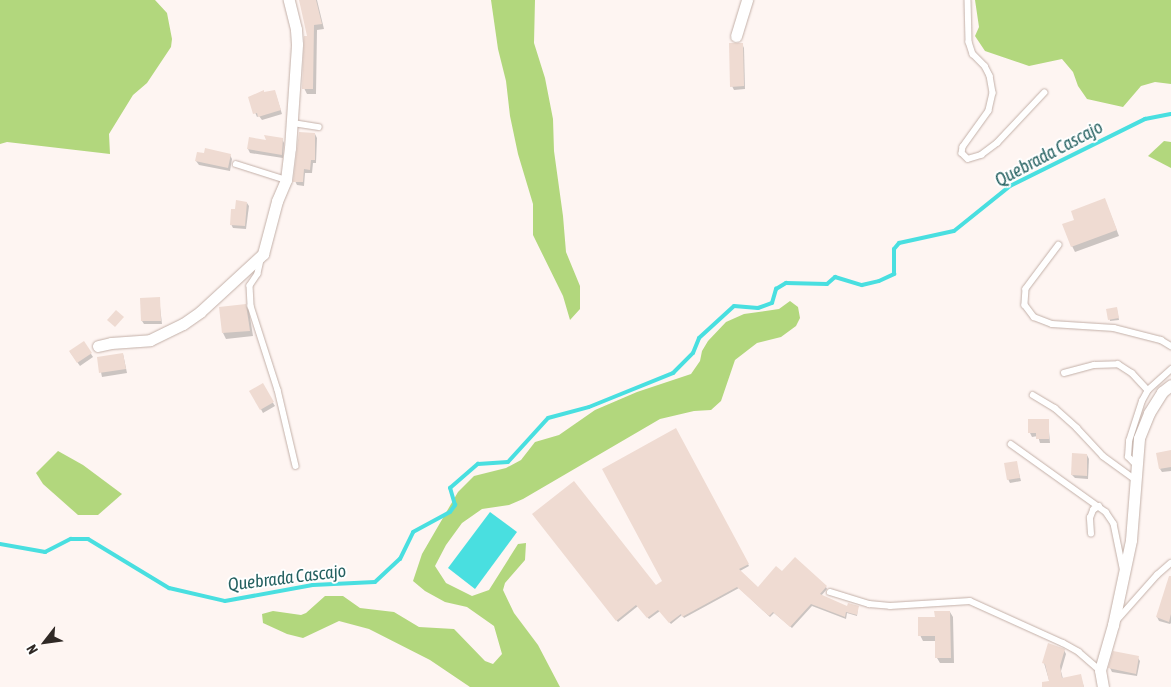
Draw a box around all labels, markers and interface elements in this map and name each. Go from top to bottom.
water label: Quebrada Cascajo [991,117,1107,191]
water label: Quebrada Cascajo [227,560,347,596]
north arrow [20,617,70,667]
text: N [23,642,41,657]

